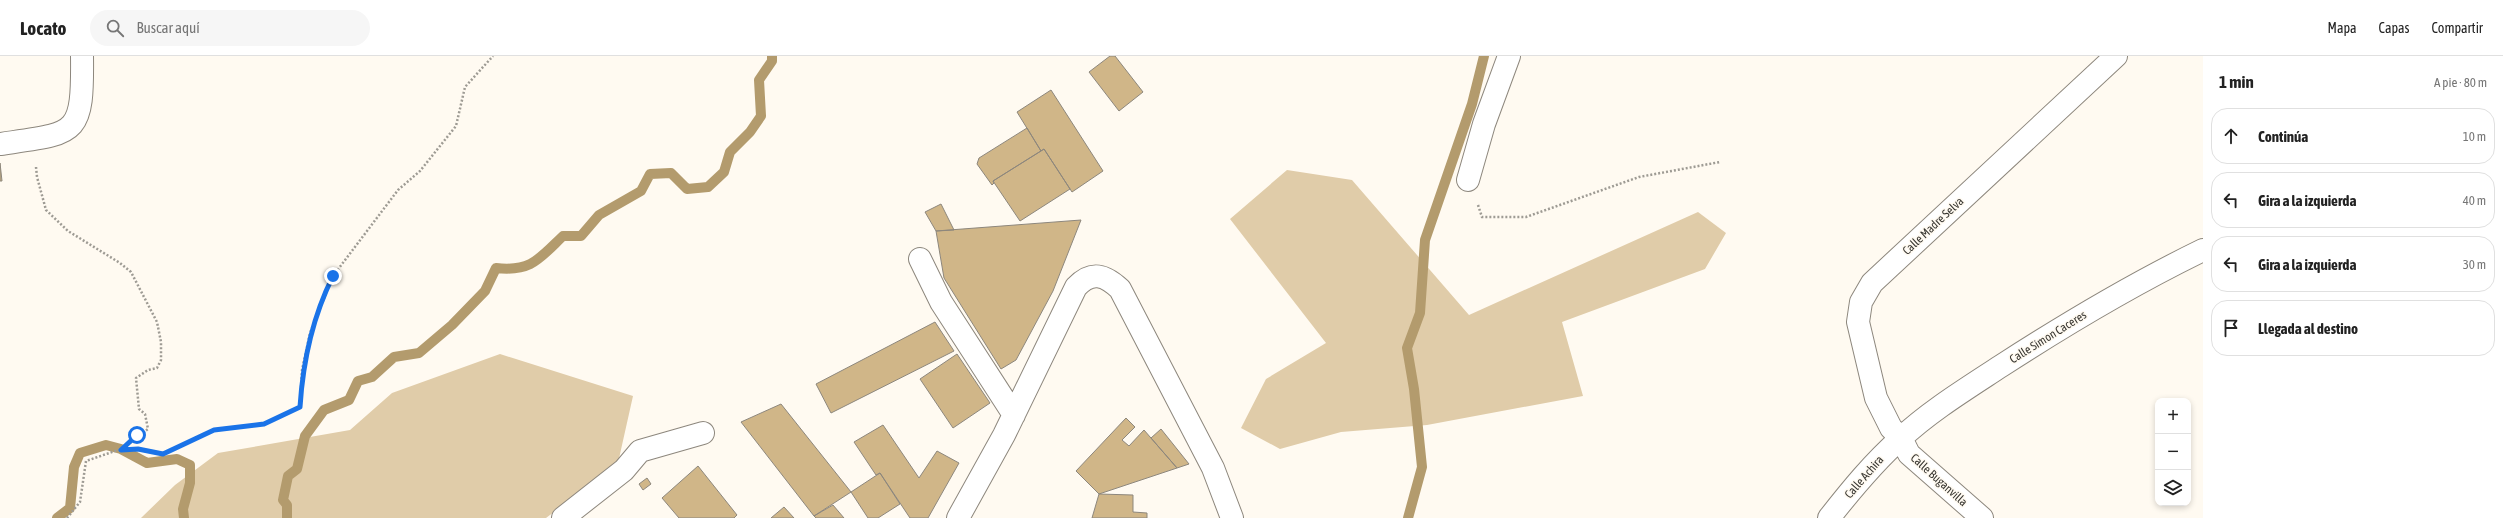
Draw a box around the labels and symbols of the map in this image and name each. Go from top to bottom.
street label: Calle Madre Selva [1900,194,1966,258]
route end [324,267,342,285]
street label: Calle Simon Caceres [2007,308,2089,366]
route start [128,426,146,444]
street label: Calle Buganvilla [1908,451,1970,509]
street label: Calle Achira [1842,453,1886,501]

